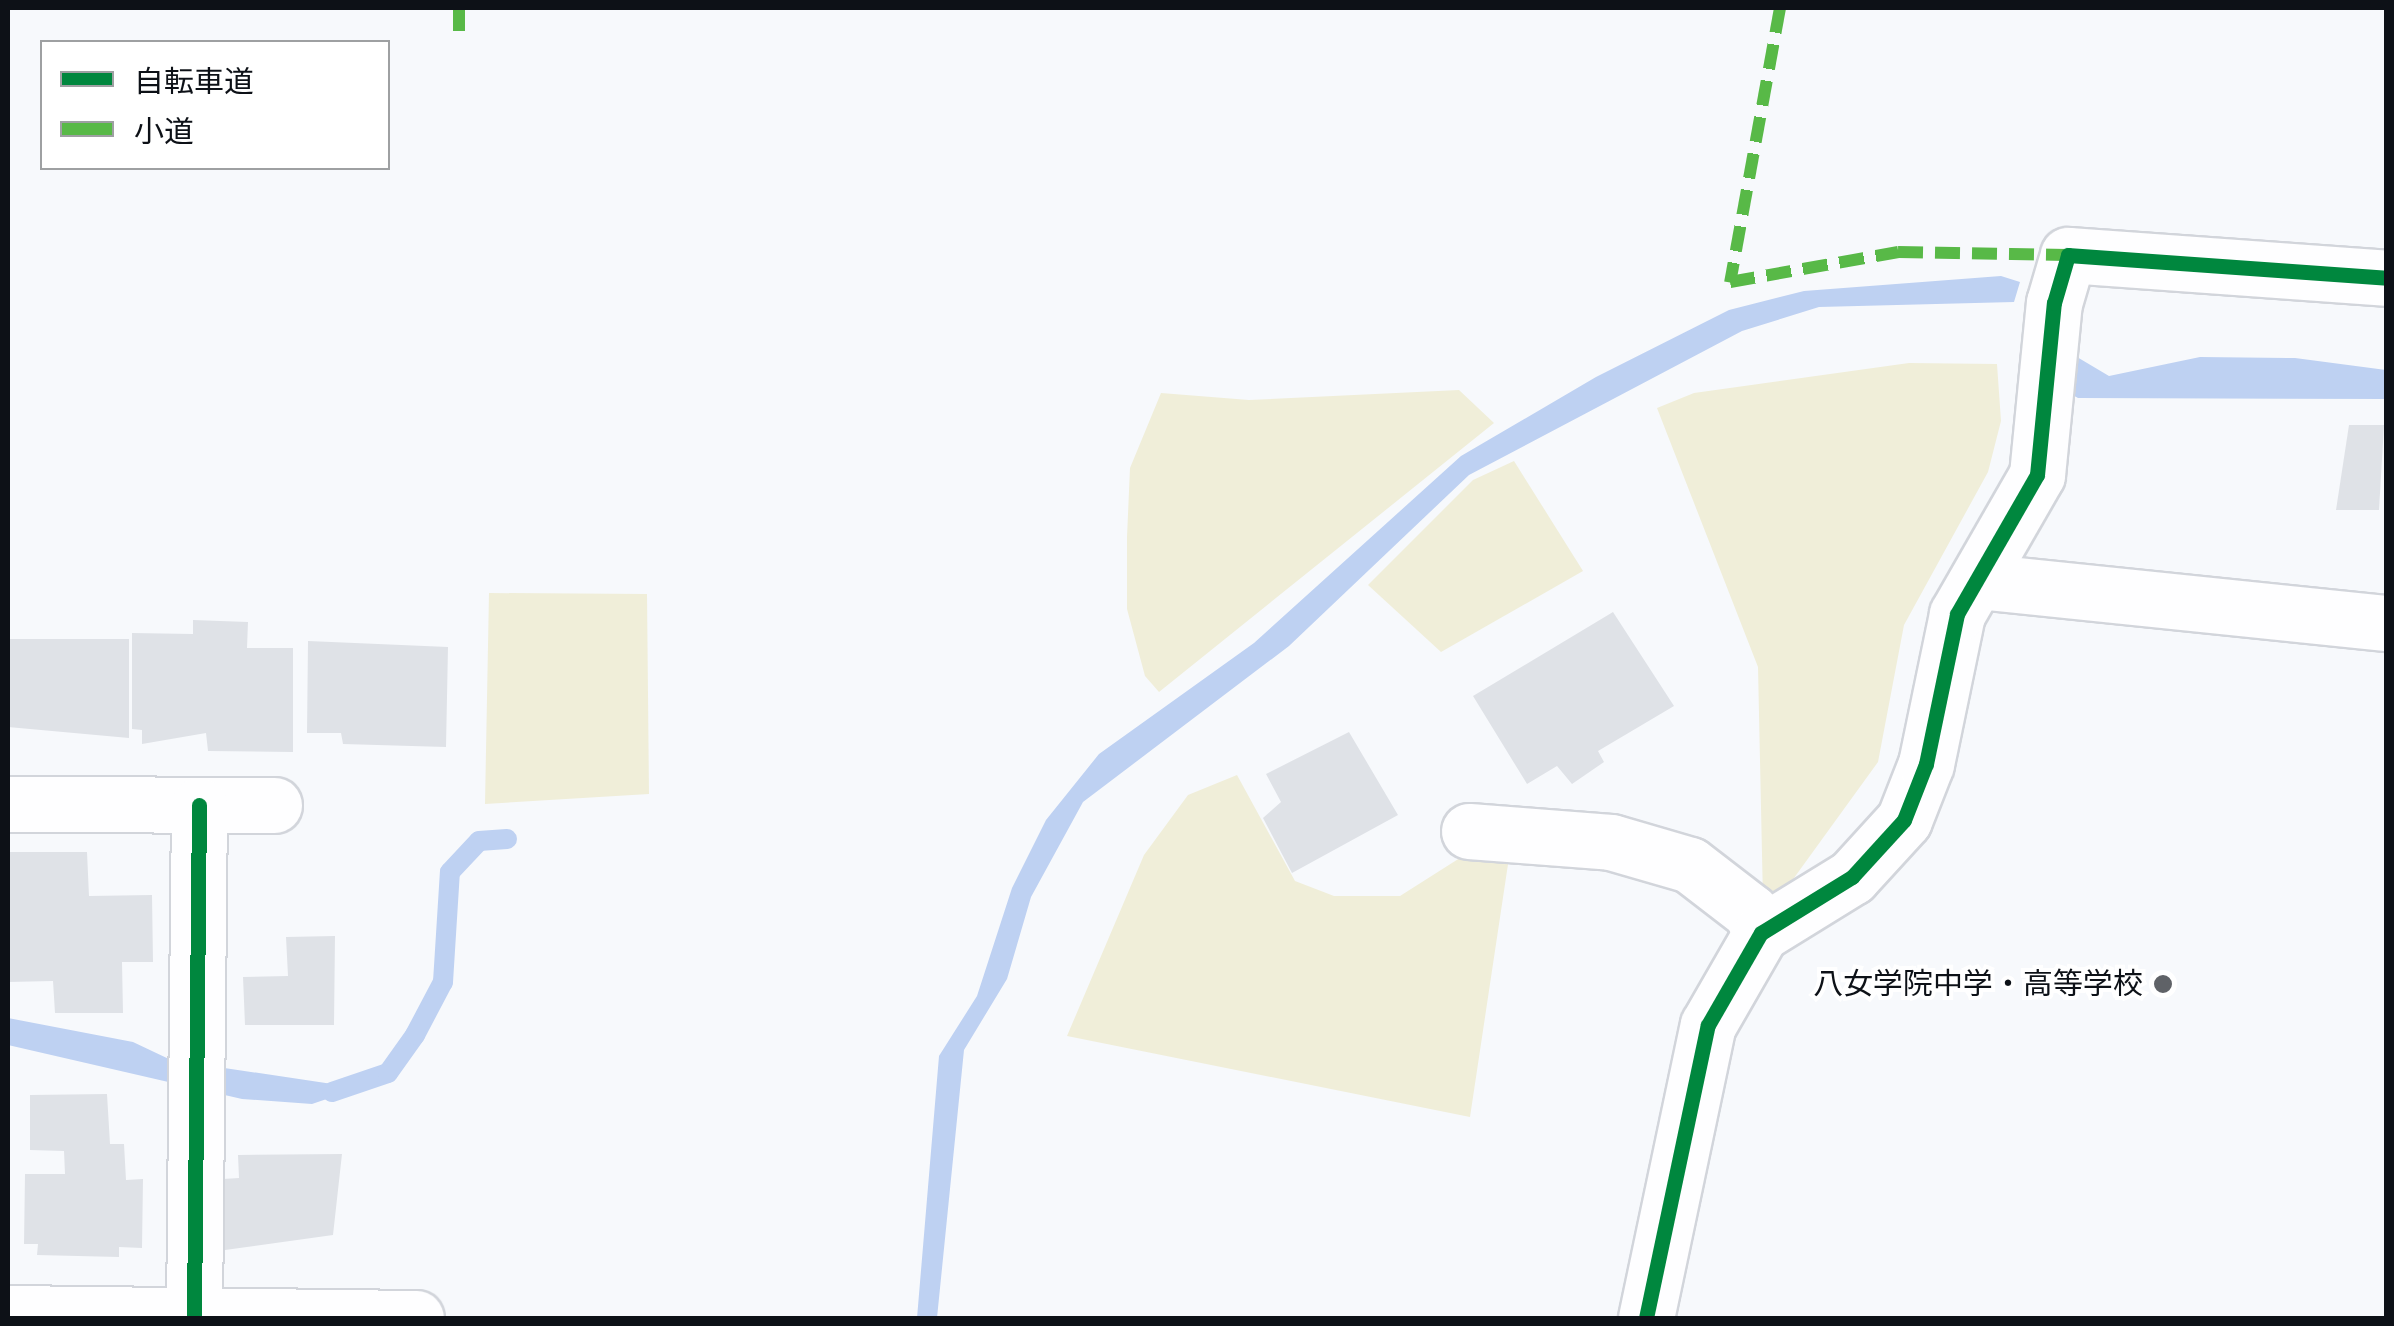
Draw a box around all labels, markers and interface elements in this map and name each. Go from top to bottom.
legend [40,40,390,170]
text: 自転車道 [134,64,254,100]
text: 小道 [134,114,194,150]
place label: 八女学院中学・高等学校 [1813,966,2143,1002]
marker: 八女学院中学・高等学校 [2152,973,2174,995]

